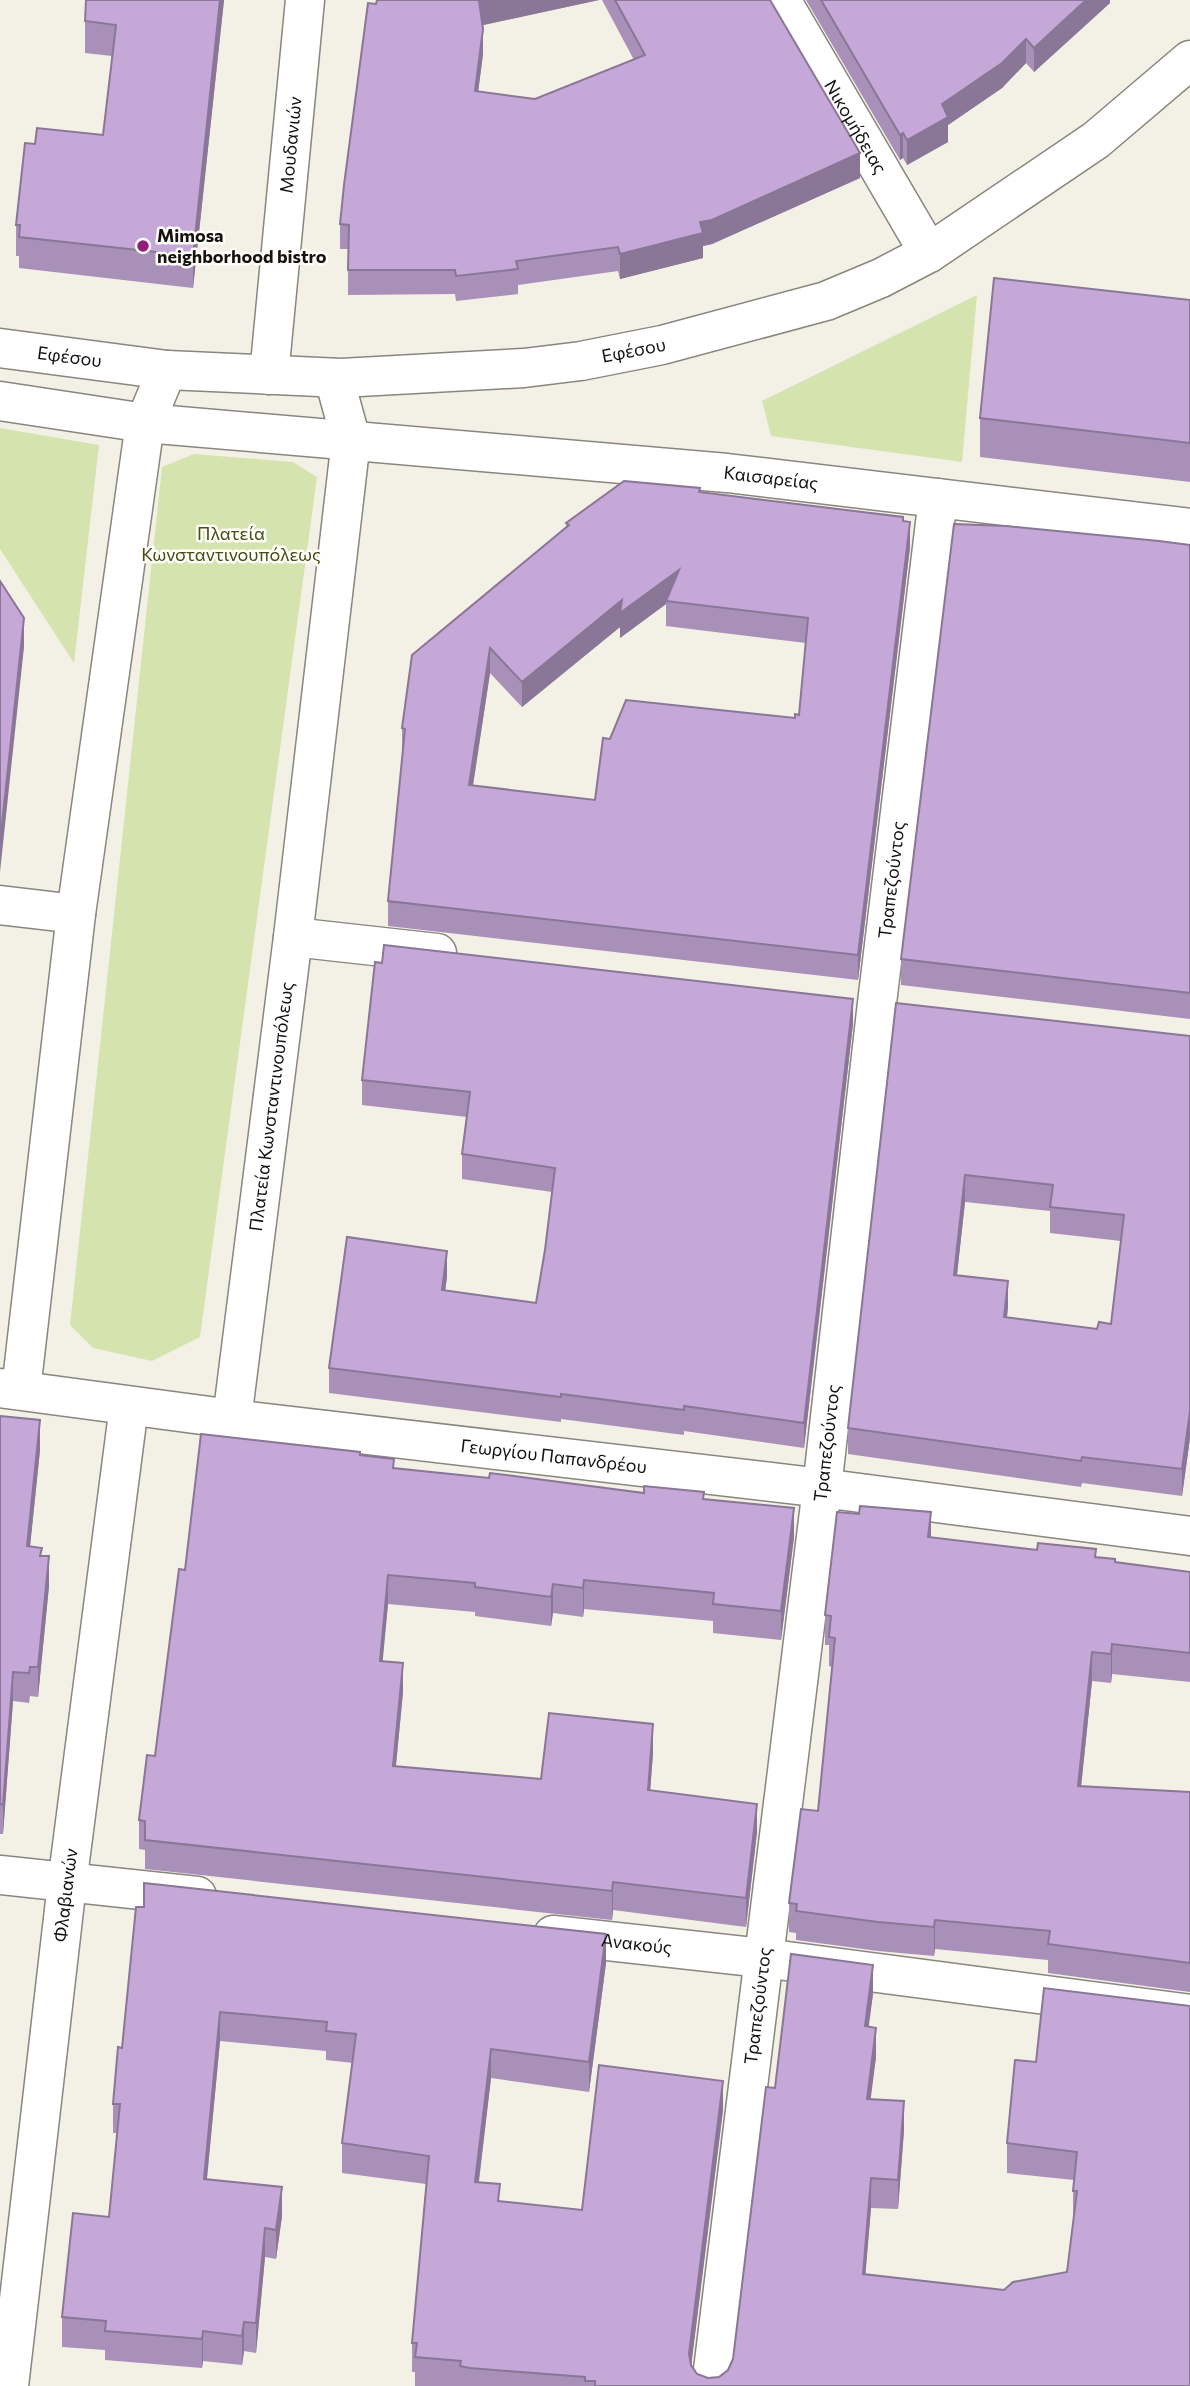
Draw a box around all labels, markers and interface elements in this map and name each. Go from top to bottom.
street label: Νικομήδειας [820,75,892,177]
street label: Μουδανιών [274,96,306,194]
place label: Mimosa neighborhood bistro [157,224,327,267]
marker: Mimosa neighborhood bistro [135,238,151,254]
street label: Εφέσου [600,333,667,367]
street label: Εφέσου [36,341,103,371]
street label: Καισαρείας [722,461,820,494]
park label: Πλατεία Κωνσταντινουπόλεως [141,522,321,565]
street label: Τραπεζούντος [873,820,909,940]
street label: Πλατεία Κωνσταντινουπόλεως [244,980,297,1232]
street label: Τραπεζούντος [808,1383,844,1503]
street label: Γεωργίου Παπανδρέου [460,1434,648,1477]
street label: Φλαβιανών [48,1847,82,1943]
street label: Ανακούς [600,1928,673,1958]
street label: Τραπεζούντος [739,1946,775,2066]

